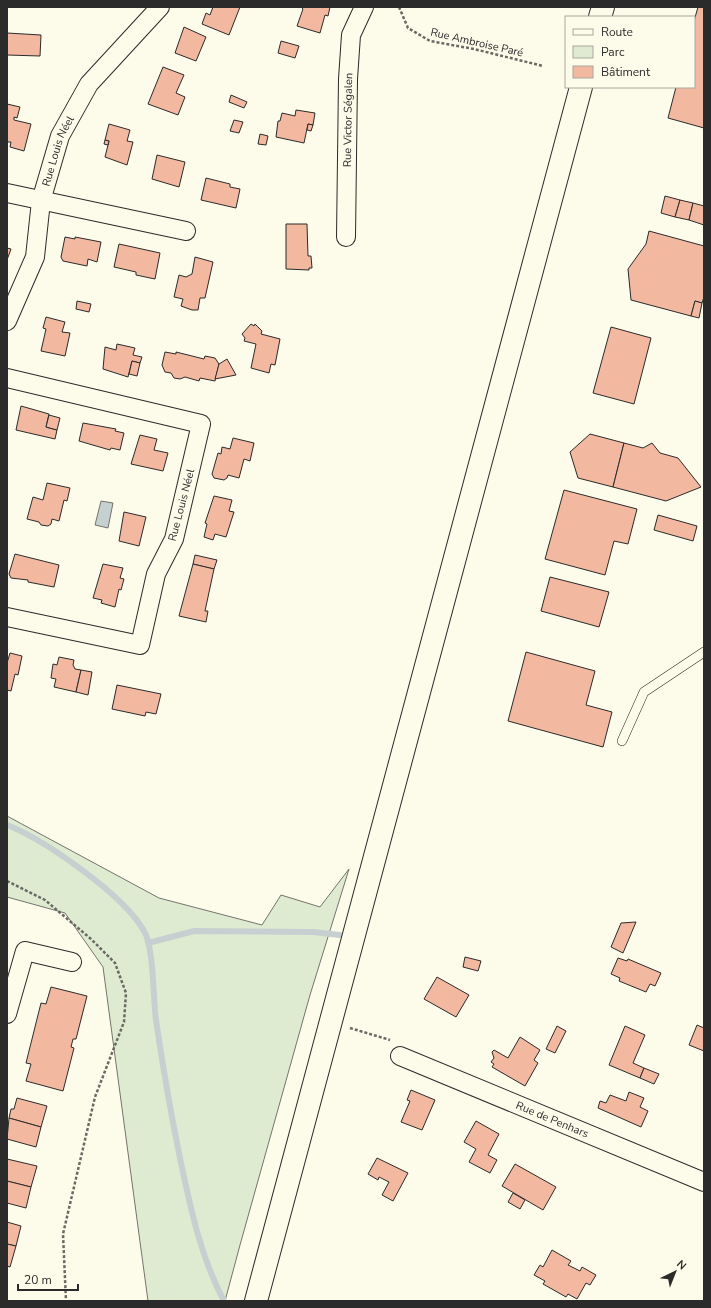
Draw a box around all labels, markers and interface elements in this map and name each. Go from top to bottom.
legend [565,16,695,88]
text: Route [601,24,633,40]
street label: Rue Ambroise Paré [429,25,525,60]
text: Parc [601,44,625,60]
text: Bâtiment [601,64,651,80]
street label: Rue Victor Ségalen [340,72,356,167]
street label: Rue Louis Néel [39,113,78,188]
street label: Rue Louis Néel [165,467,199,543]
street label: Rue de Penhars [514,1098,591,1141]
north arrow [655,1252,695,1292]
text: N [673,1257,690,1273]
scale bar [18,1266,78,1292]
text: 20 m [24,1272,52,1288]

